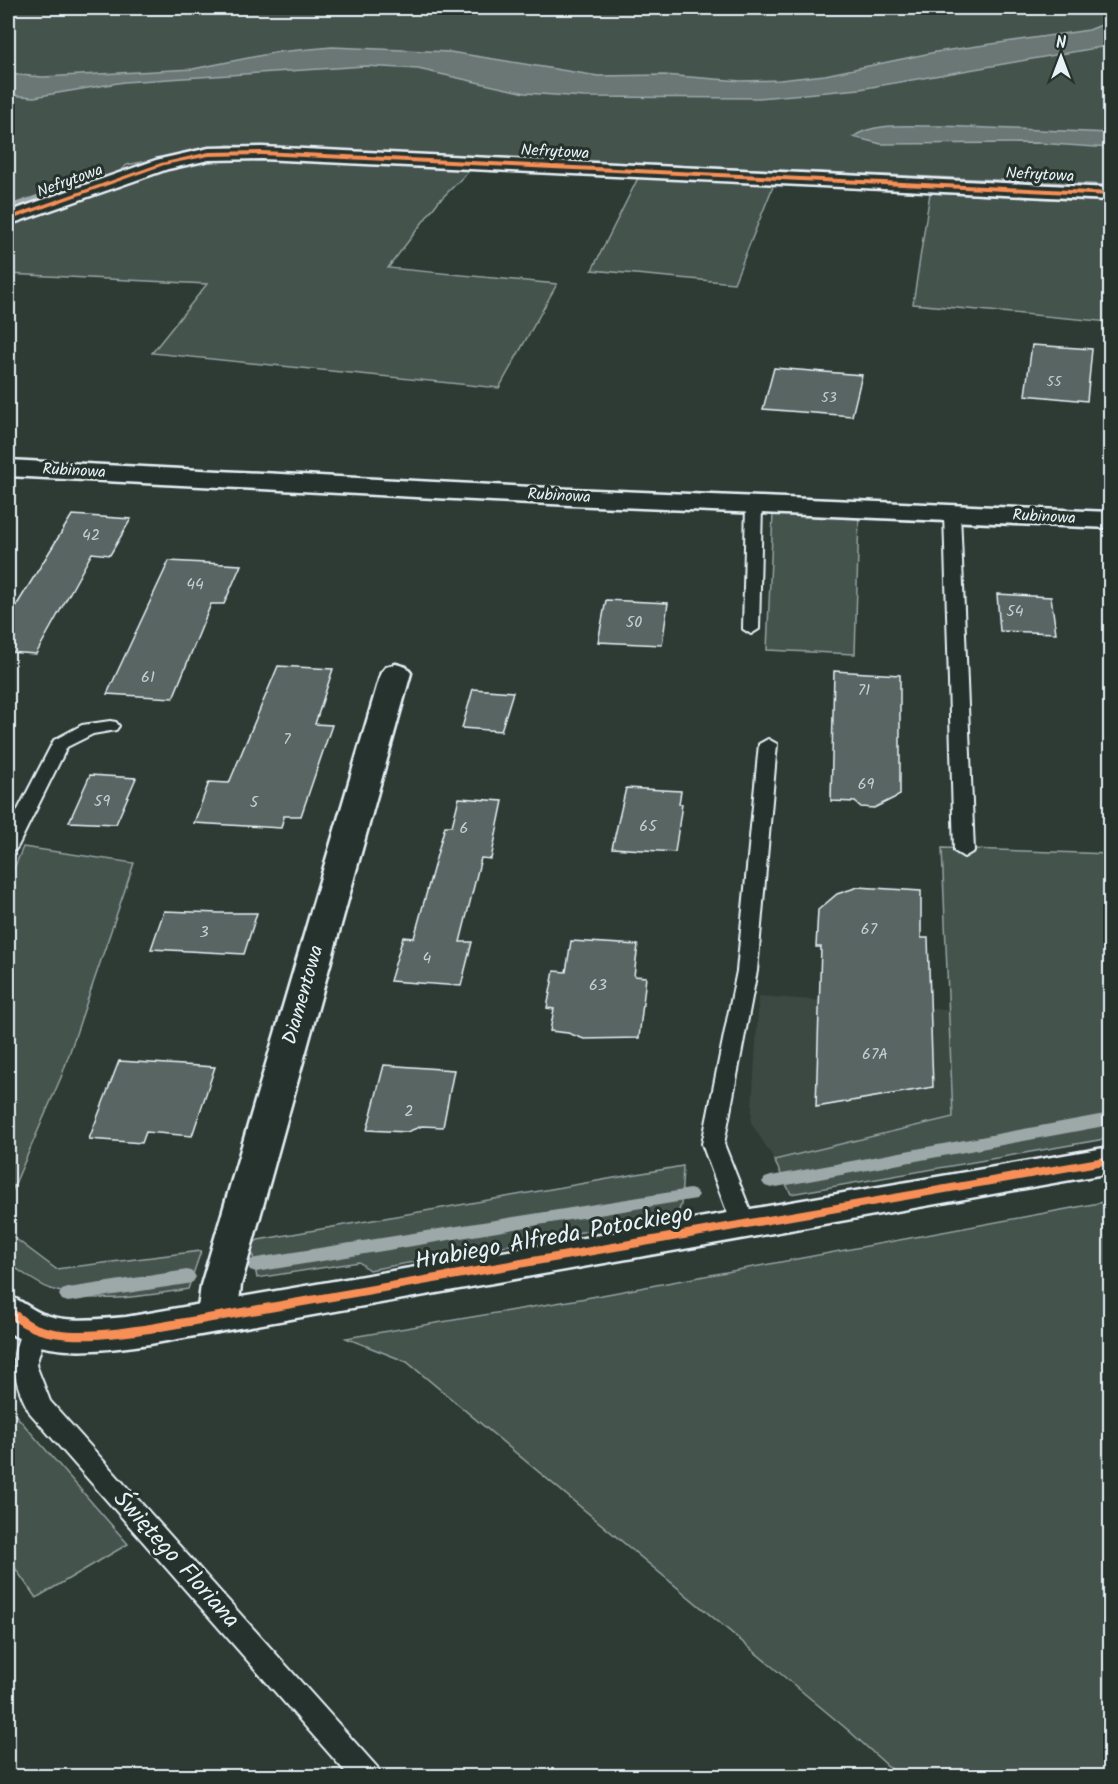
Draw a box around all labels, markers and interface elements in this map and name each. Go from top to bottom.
north arrow [1031,27,1091,87]
text: N [1056,31,1066,56]
street label: Nefrytowa [520,138,590,166]
street label: Nefrytowa [34,158,106,204]
street label: Nefrytowa [1005,161,1075,189]
house number: 55 [1046,371,1063,393]
house number: 53 [821,387,837,409]
street label: Rubinowa [42,457,106,485]
street label: Rubinowa [527,482,591,510]
street label: Rubinowa [1012,503,1076,531]
house number: 42 [82,523,100,548]
house number: 44 [186,572,204,597]
house number: 54 [1006,599,1024,624]
house number: 50 [626,610,642,635]
house number: 61 [141,665,155,690]
house number: 71 [858,678,870,703]
house number: 7 [283,727,291,752]
house number: 69 [858,772,875,797]
house number: 59 [94,789,110,814]
house number: 5 [250,790,260,815]
house number: 65 [639,814,658,839]
house number: 6 [460,816,468,841]
house number: 67 [861,917,878,942]
house number: 3 [199,920,209,945]
street label: Diamentowa [275,941,333,1049]
house number: 4 [423,946,432,971]
house number: 63 [589,973,607,998]
house number: 67A [862,1042,888,1067]
house number: 2 [404,1099,414,1124]
street label: Hrabiego Alfreda Potockiego [412,1194,696,1282]
street label: Świętego Floriana [103,1482,249,1638]

